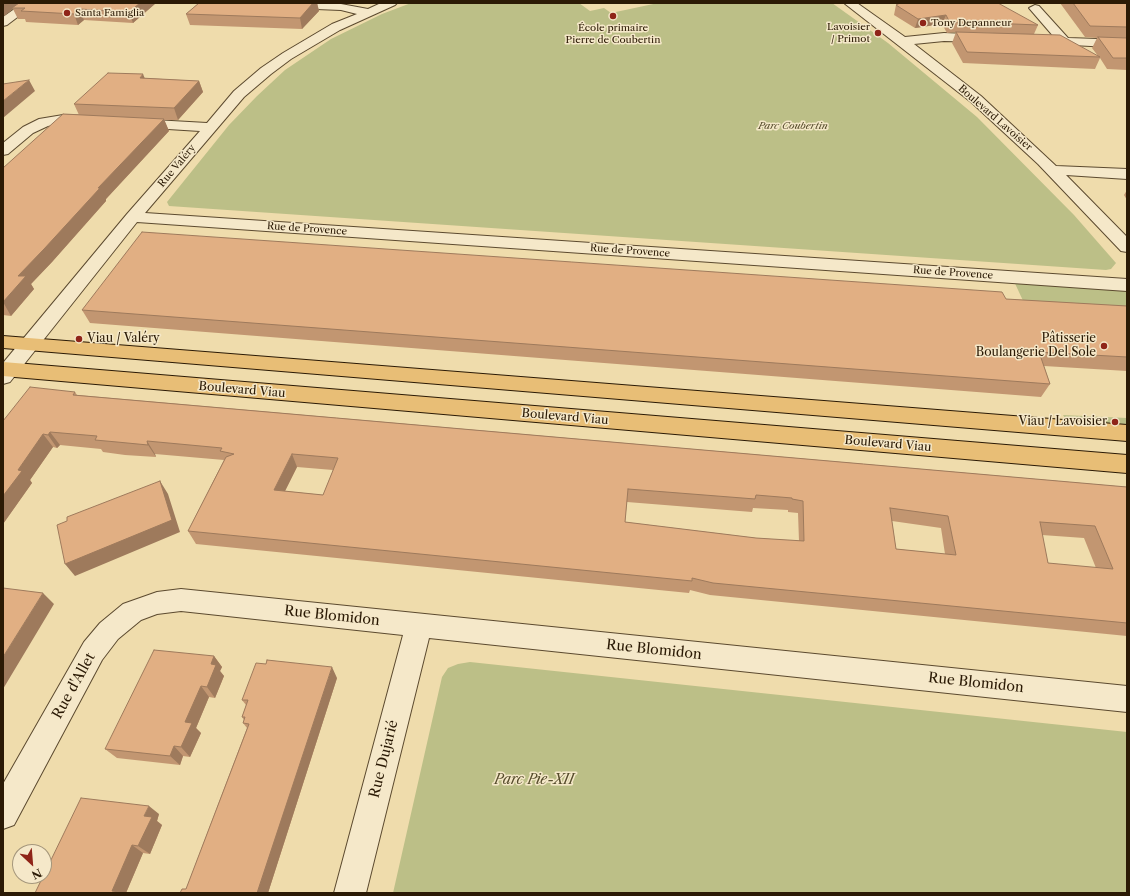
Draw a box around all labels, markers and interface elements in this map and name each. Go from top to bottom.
place label: Santa Famiglia [75,7,144,19]
marker: Santa Famiglia [62,8,72,18]
marker: École primaire Pierre de Coubertin [608,11,618,21]
place label: Tony Depanneur [931,17,1012,29]
marker: Tony Depanneur [918,18,928,28]
place label: Lavoisier / Primot [827,21,870,44]
place label: École primaire Pierre de Coubertin [566,22,660,46]
marker: Lavoisier / Primot [873,28,883,38]
street label: Boulevard Lavoisier [956,83,1034,153]
park label: Parc Coubertin [758,120,828,132]
street label: Rue Valéry [156,142,198,190]
street label: Rue de Provence [266,220,348,238]
street label: Rue de Provence [589,242,671,260]
street label: Rue de Provence [912,264,994,282]
place label: Viau / Valéry [87,332,160,346]
place label: Pâtisserie Boulangerie Del Sole [976,332,1096,360]
marker: Viau / Valéry [74,334,84,344]
marker: Pâtisserie Boulangerie Del Sole [1099,341,1109,351]
street label: Boulevard Viau [198,379,286,401]
street label: Boulevard Viau [521,406,609,428]
place label: Viau / Lavoisier [1019,415,1107,429]
marker: Viau / Lavoisier [1110,417,1120,427]
street label: Boulevard Viau [844,433,932,455]
street label: Rue Blomidon [283,603,381,629]
street label: Rue Blomidon [605,637,703,663]
street label: Rue d'Allet [49,650,99,722]
street label: Rue Blomidon [927,670,1025,696]
street label: Rue Dujarié [366,718,402,800]
park label: Parc Pie-XII [494,772,574,788]
north arrow [12,844,52,884]
text: N [29,865,44,882]

